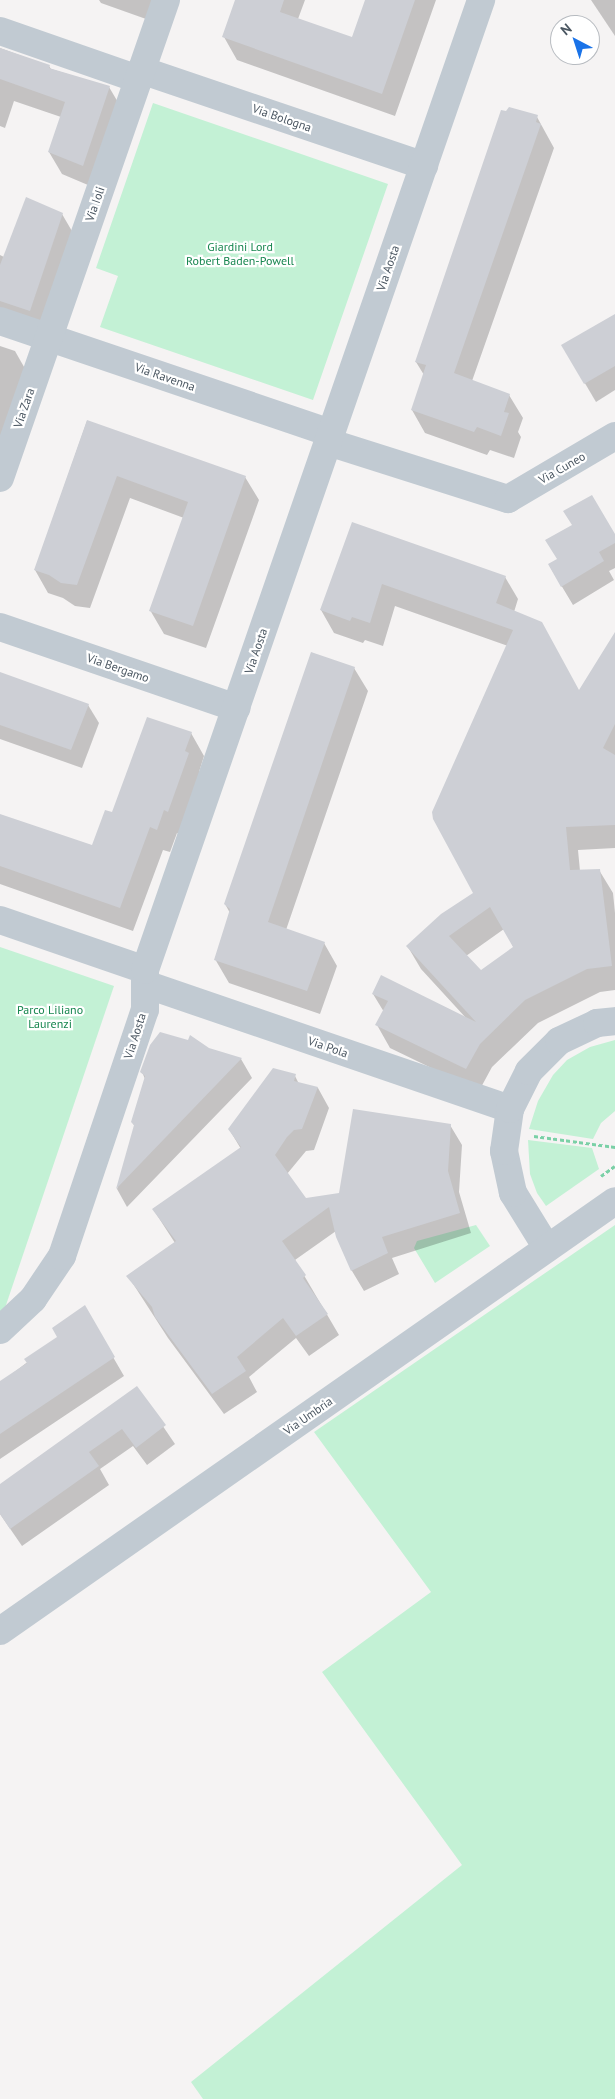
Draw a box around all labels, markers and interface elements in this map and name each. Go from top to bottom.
north arrow [550,15,600,65]
text: N [557,19,575,39]
street label: Via Bologna [251,101,313,135]
street label: Via Ioli [82,185,108,223]
park label: Giardini Lord Robert Baden-Powell [186,240,294,268]
street label: Via Aosta [373,243,403,293]
street label: Via Ravenna [133,360,197,394]
street label: Via Zara [10,386,38,430]
street label: Via Cuneo [536,449,588,487]
street label: Via Aosta [241,626,271,676]
street label: Via Bergamo [85,651,151,685]
park label: Parco Liliano Laurenzi [17,1003,83,1031]
street label: Via Aosta [121,1011,149,1061]
street label: Via Pola [306,1033,350,1061]
street label: Via Umbria [281,1394,335,1438]

